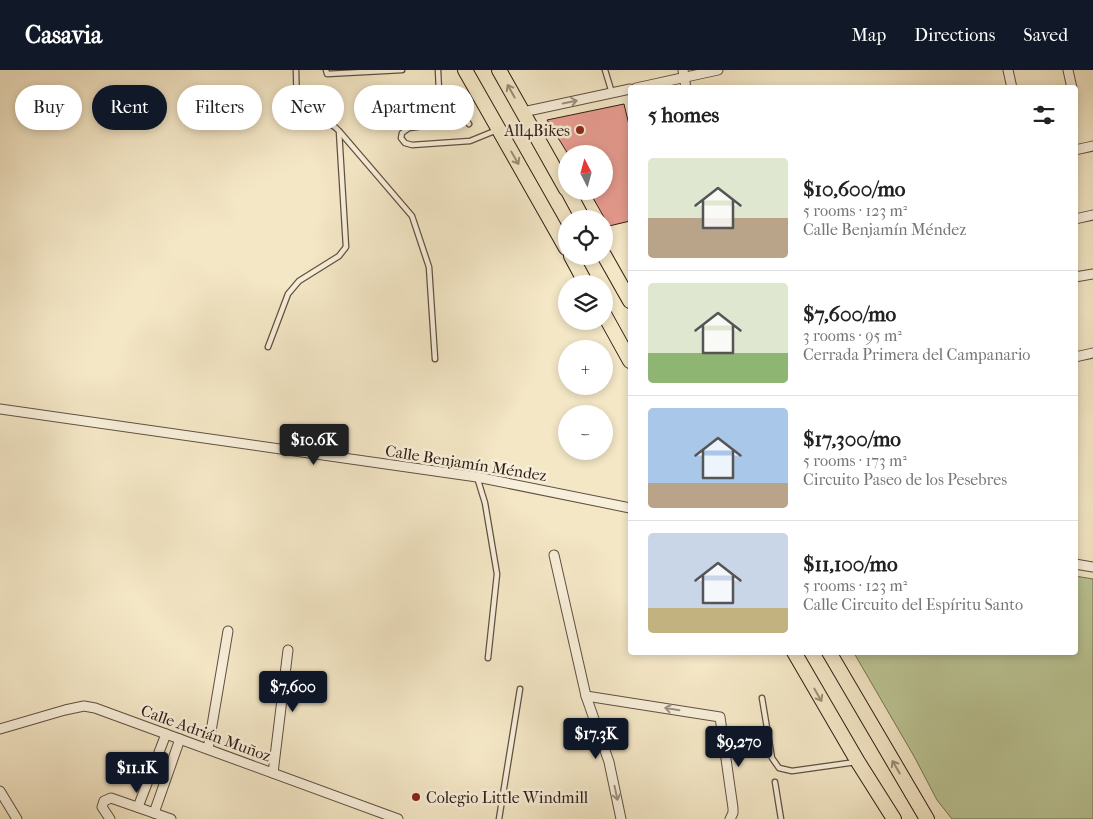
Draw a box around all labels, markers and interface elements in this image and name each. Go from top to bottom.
text: Casavia [25,21,102,49]
text: Map [852,25,886,46]
text: Directions [914,25,995,46]
text: Saved [1023,25,1068,46]
one-way arrow [506,84,516,99]
chip: Buy [15,85,82,130]
chip: Rent [92,85,167,130]
chip: Filters [177,85,262,130]
chip: New [272,85,344,130]
chip: Apartment [354,85,474,130]
one-way arrow [562,97,578,106]
icon: filters [1030,101,1058,129]
text: 5 homes [648,103,719,127]
place label: All4Bikes [503,121,570,140]
marker: All4Bikes [574,124,586,136]
north arrow [558,145,612,200]
map controls [558,145,613,460]
one-way arrow [510,150,520,165]
text: $10,600/mo [803,177,905,201]
icon: home [688,178,748,238]
text: 5 rooms · 123 m² [803,201,907,220]
button: locate [558,210,613,265]
text: Calle Benjamín Méndez [803,220,966,239]
button: layers [558,275,613,330]
text: $7,600/mo [803,302,896,326]
icon: home [688,303,748,363]
text: 3 rooms · 95 m² [803,326,902,345]
button: + [558,340,613,395]
text: Cerrada Primera del Campanario [803,345,1030,364]
button: − [558,405,613,460]
pin: $10.6K [273,424,355,466]
text: $17,300/mo [803,427,901,451]
icon: home [688,428,748,488]
text: $10.6K [291,430,337,449]
street label: Calle Benjamín Méndez [384,441,548,485]
text: 5 rooms · 173 m² [803,451,907,470]
text: Circuito Paseo de los Pesebres [803,470,1007,489]
text: $11,100/mo [803,552,898,576]
icon: home [688,553,748,613]
text: 5 rooms · 123 m² [803,576,907,595]
text: Calle Circuito del Espíritu Santo [803,595,1023,614]
pin: $7,600 [252,670,334,713]
text: $7,600 [270,677,316,696]
one-way arrow [814,687,824,701]
street label: Calle Adrián Muñoz [138,701,274,765]
one-way arrow [664,704,680,714]
pin: $17.3K [555,718,637,760]
text: $17.3K [574,724,618,743]
pin: $9,270 [698,726,780,768]
text: $9,270 [716,732,762,751]
pin: $11.1K [96,752,178,794]
text: $11.1K [117,758,157,777]
one-way arrow [890,760,900,774]
one-way arrow [611,784,621,800]
place label: Colegio Little Windmill [426,788,589,807]
marker: Colegio Little Windmill [410,791,422,803]

